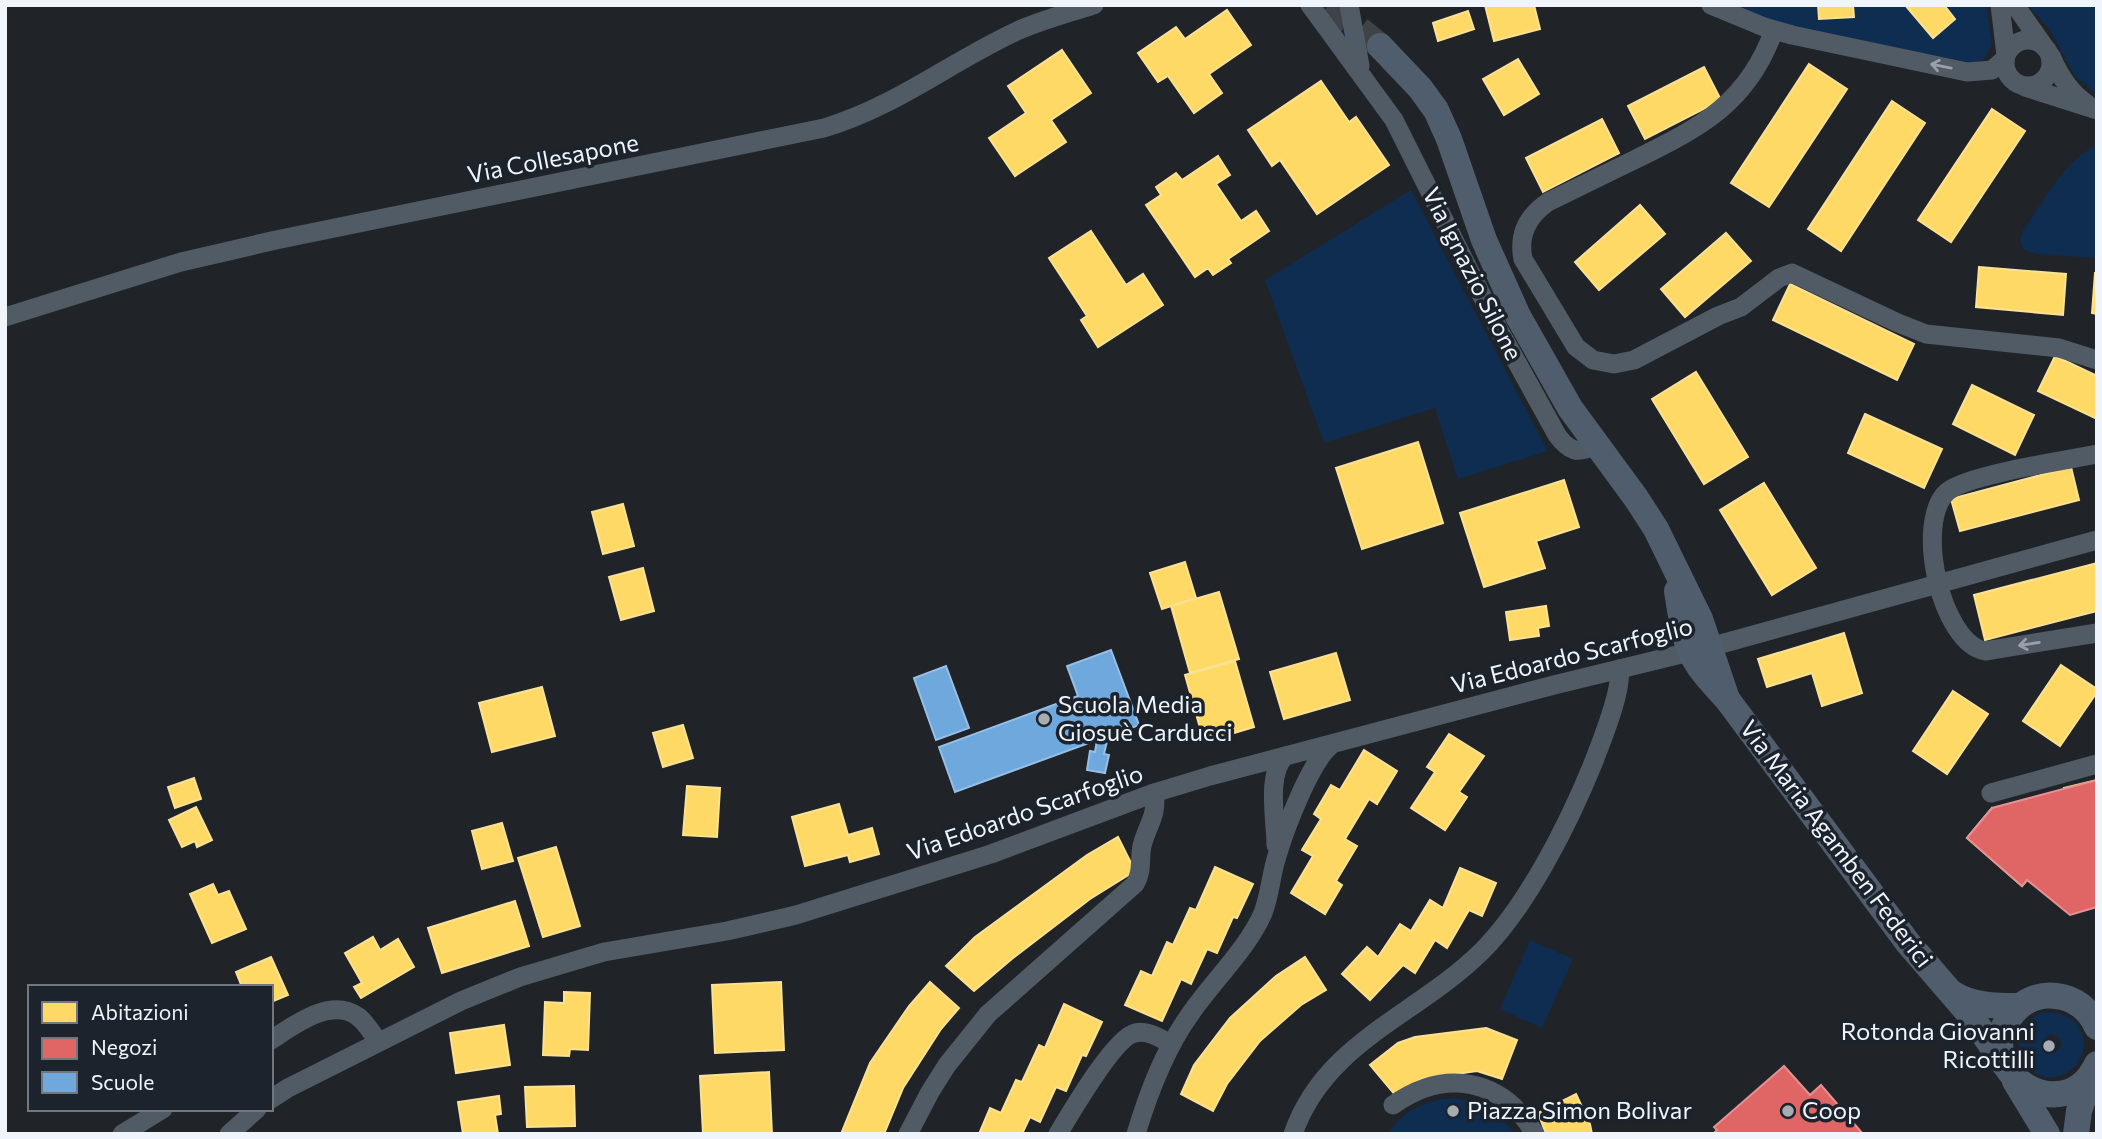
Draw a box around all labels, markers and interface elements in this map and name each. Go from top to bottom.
one-way arrow [1930,59,1953,73]
street label: Via Collesapone [465,127,641,188]
street label: Via Ignazio Silone [1417,182,1529,365]
street label: Via Edoardo Scarfoglio [1448,611,1695,699]
one-way arrow [2019,638,2041,651]
place label: Scuola Media Giosuè Carducci [1058,689,1233,746]
marker: Scuola Media Giosuè Carducci [1036,711,1052,727]
street label: Via Maria Agamben Federici [1735,714,1940,972]
street label: Via Edoardo Scarfoglio [903,758,1146,866]
legend [28,985,273,1111]
text: Abitazioni [91,999,189,1024]
place label: Rotonda Giovanni Ricottilli [1841,1016,2035,1073]
text: Negozi [91,1034,157,1059]
marker: Rotonda Giovanni Ricottilli [2041,1038,2057,1054]
text: Scuole [91,1069,154,1094]
place label: Piazza Simon Bolivar [1467,1095,1692,1124]
place label: Coop [1802,1095,1861,1124]
marker: Piazza Simon Bolivar [1445,1103,1461,1119]
marker: Coop [1780,1103,1796,1119]

